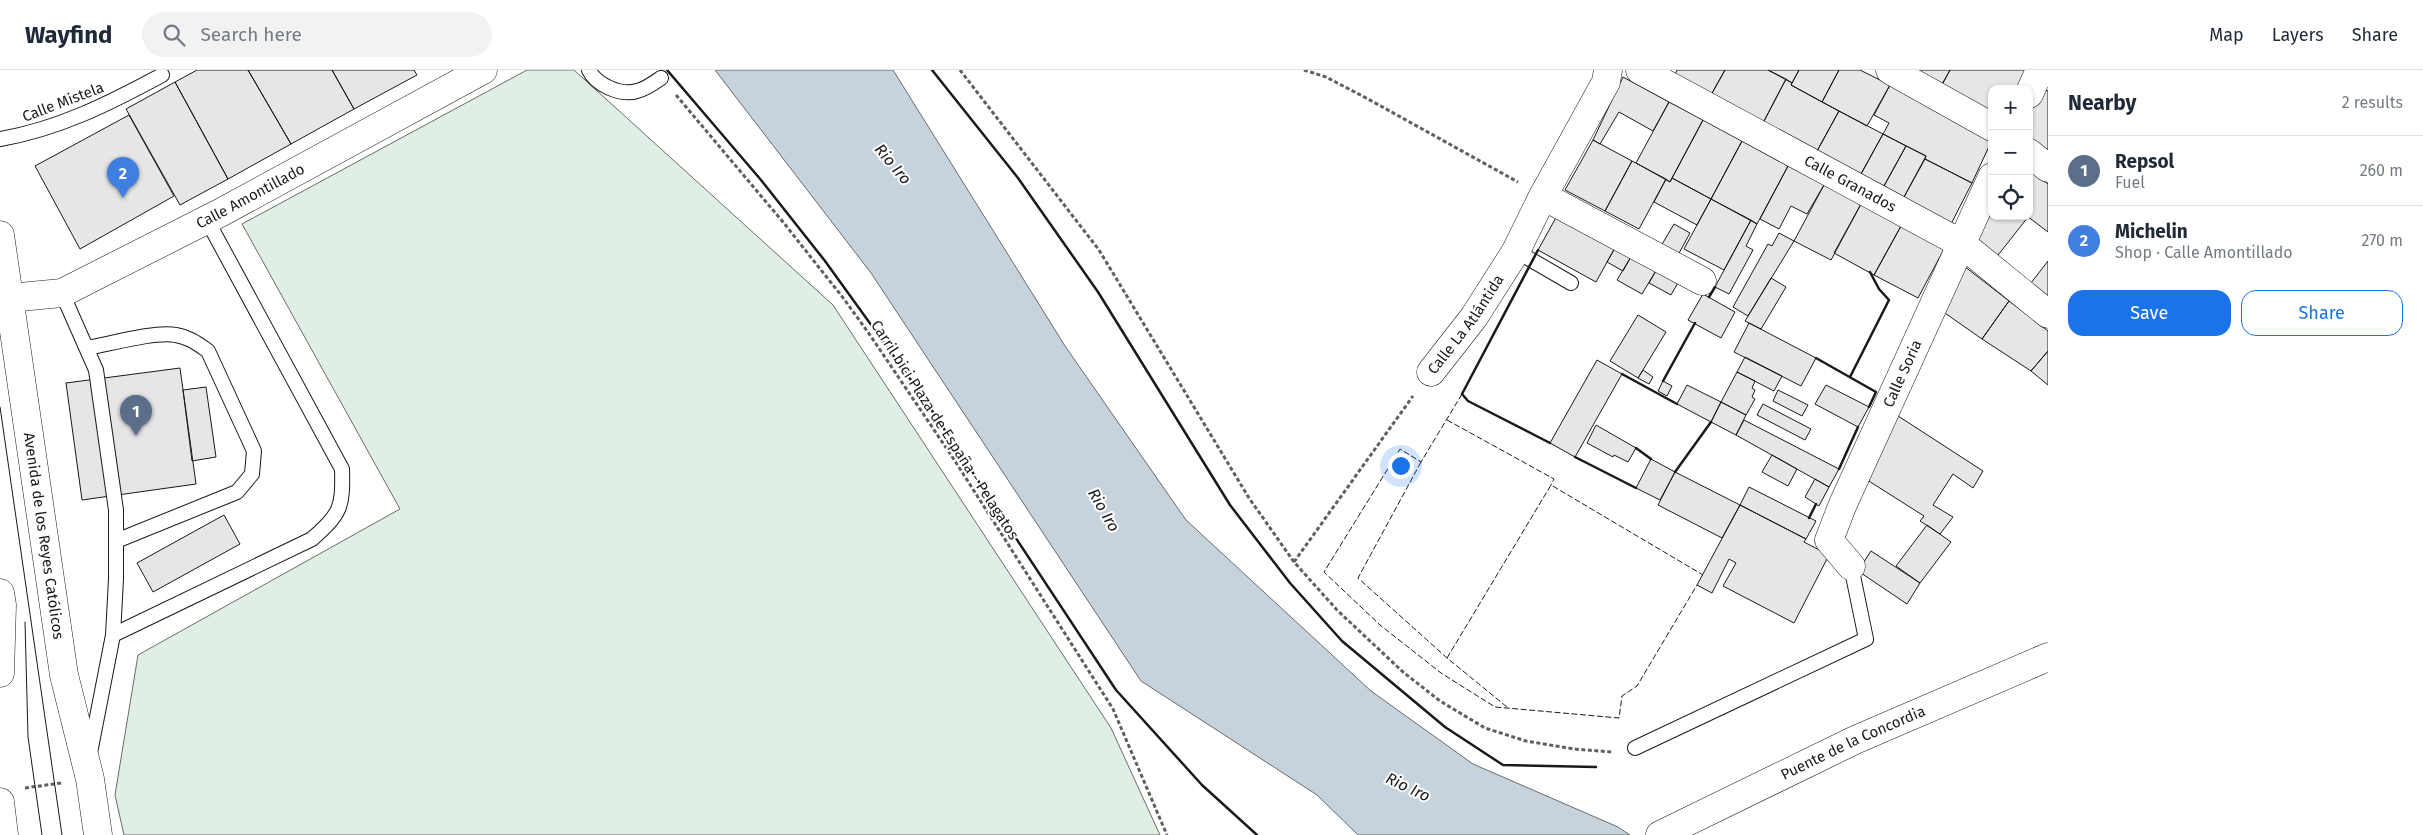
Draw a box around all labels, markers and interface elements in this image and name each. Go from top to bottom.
search box [142,12,492,57]
text: Wayfind [25,21,112,49]
icon: search [160,21,188,49]
text: Search here [200,23,302,46]
text: Map [2209,24,2244,46]
text: Layers [2272,24,2324,46]
text: Share [2352,24,2398,46]
street label: Calle Mistela [20,78,106,126]
map controls [1988,85,2033,220]
button: + [1988,85,2033,130]
text: Nearby [2068,90,2136,116]
text: 2 results [2342,93,2403,112]
button: − [1988,130,2033,175]
water label: Rio Iro [871,140,915,188]
text: Repsol [2115,150,2174,173]
street label: Calle Granados [1801,151,1899,216]
pin: 2 [107,157,139,198]
street label: Calle Amontillado [193,160,308,233]
text: 1 [2080,161,2088,180]
text: 260 m [2360,161,2403,180]
text: Fuel [2115,173,2145,192]
button: locate [1988,175,2033,220]
text: Michelin [2115,220,2188,243]
text: 2 [2080,231,2088,250]
text: 270 m [2361,231,2403,250]
text: Shop · Calle Amontillado [2115,243,2293,262]
street label: Calle La Atlántida [1424,271,1508,378]
button: Save [2068,290,2231,336]
button: Share [2241,290,2403,336]
street label: Carril bici Plaza de España - Pelagatos [867,317,1023,543]
street label: Calle Soria [1879,337,1926,410]
pin: 1 [120,395,152,436]
street label: Avenida de los Reyes Católicos [20,431,68,640]
your location [1388,453,1414,479]
water label: Rio Iro [1084,485,1124,535]
street label: Puente de la Concordia [1778,702,1928,784]
water label: Rio Iro [1383,768,1433,806]

